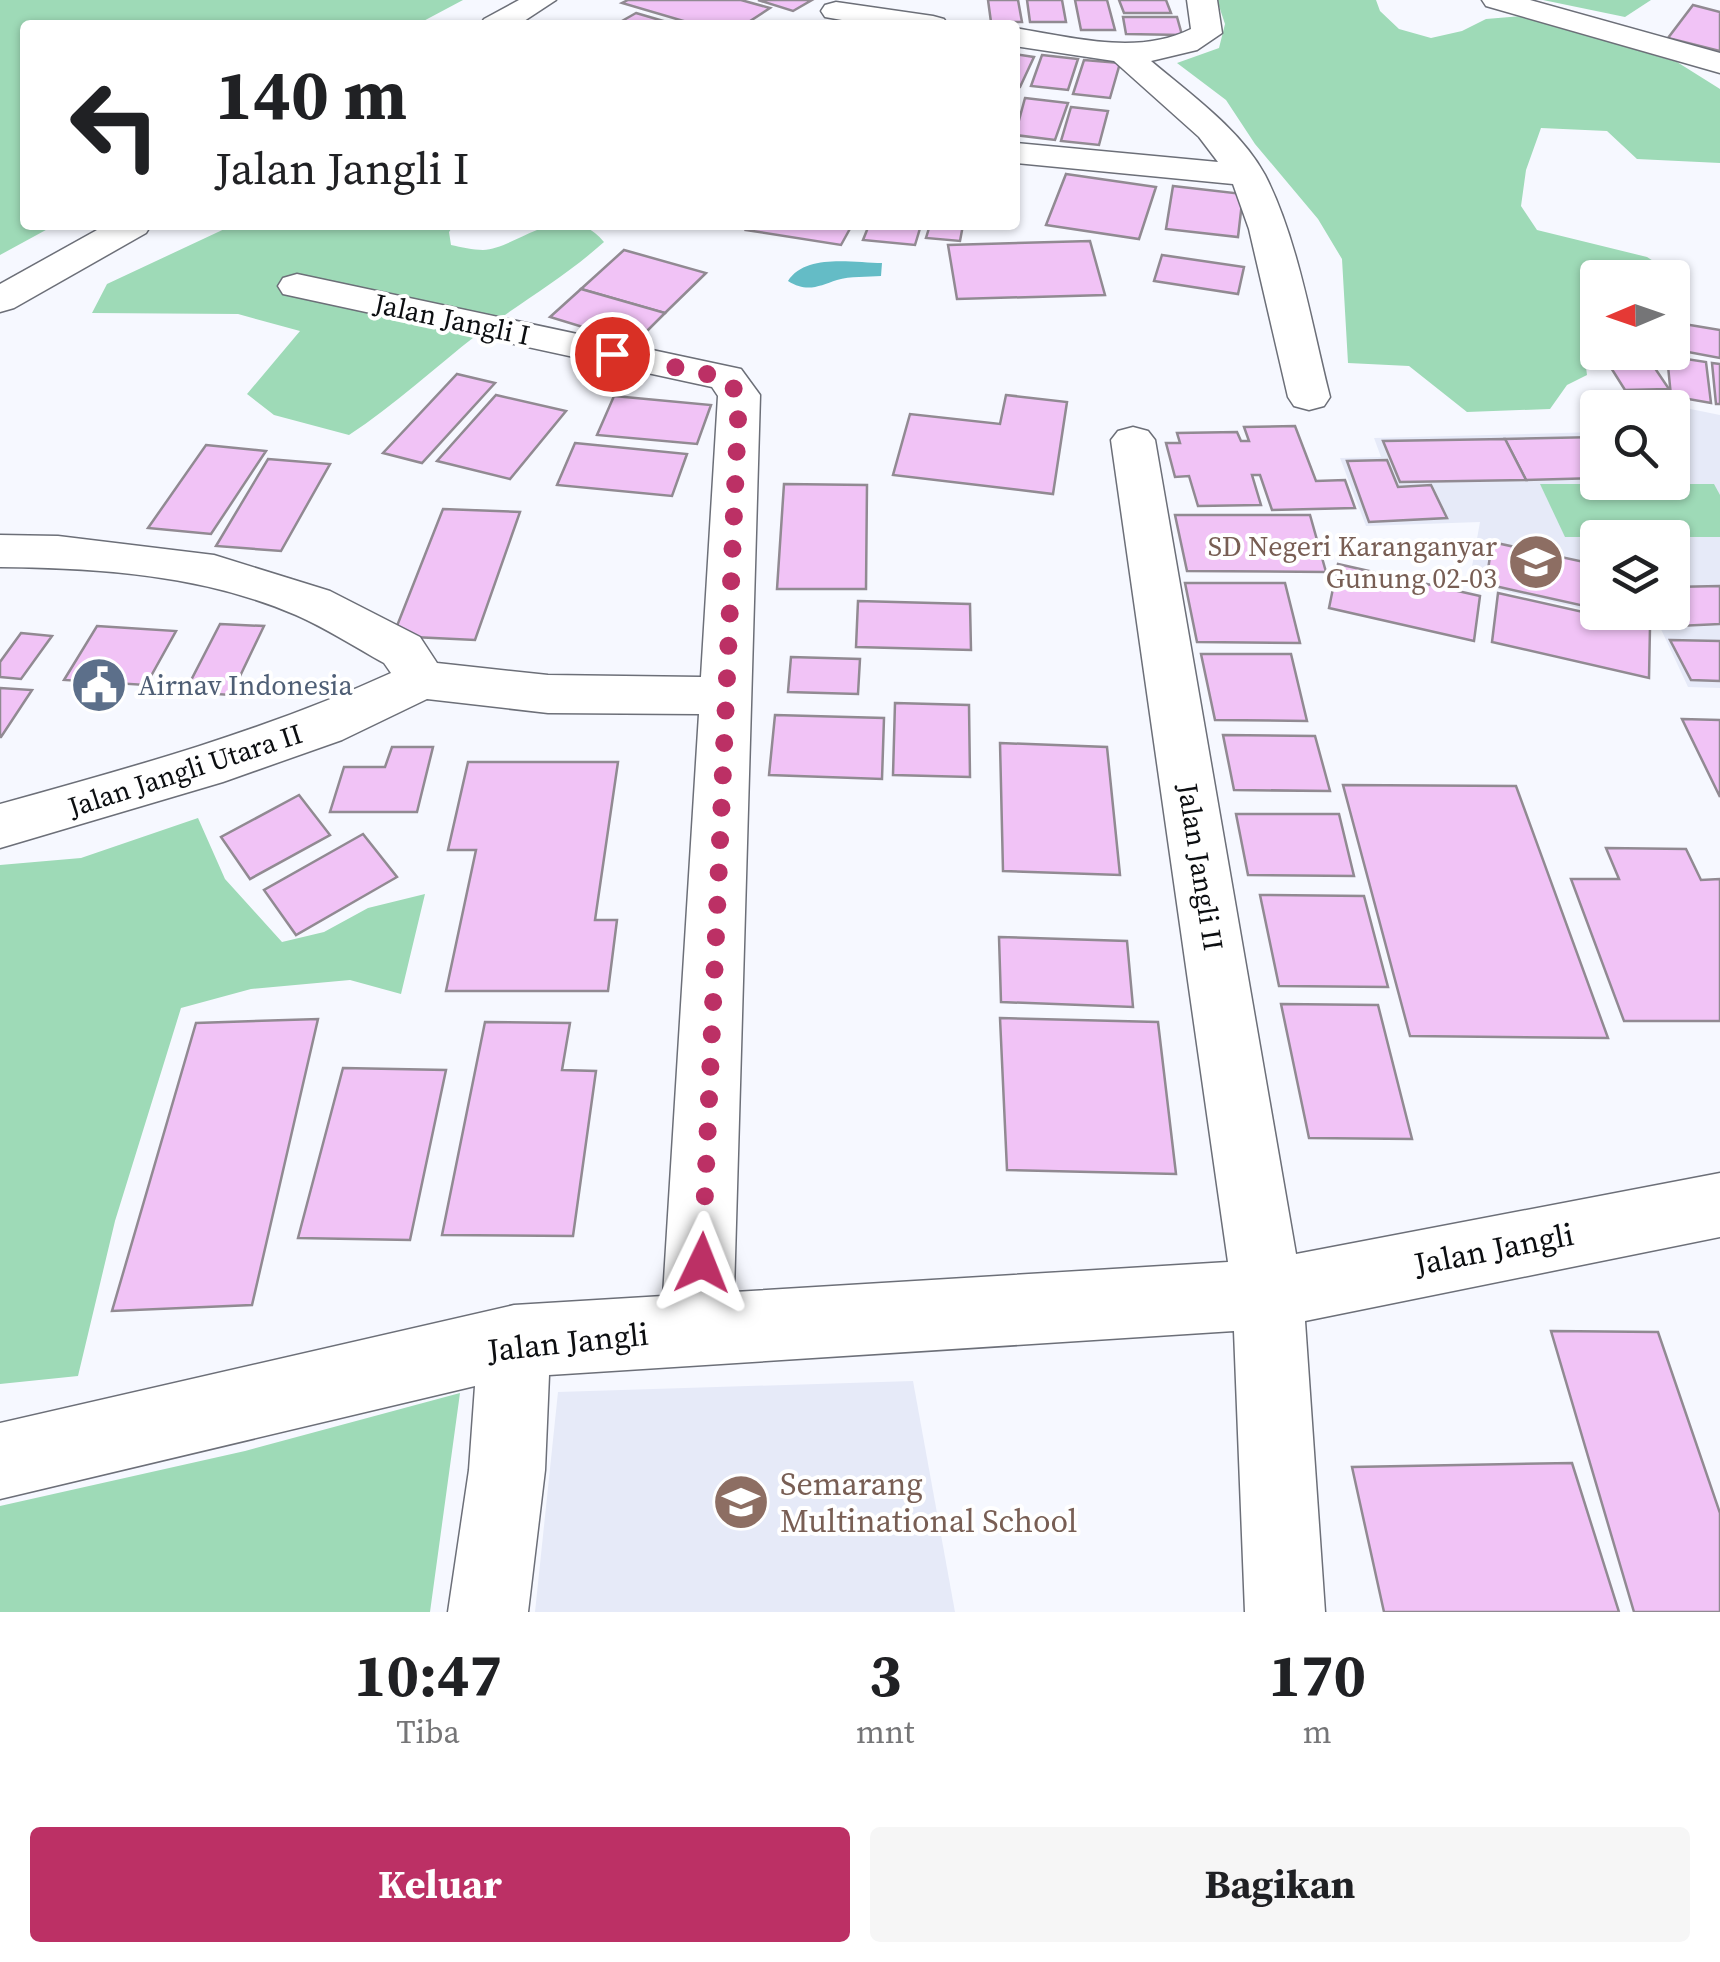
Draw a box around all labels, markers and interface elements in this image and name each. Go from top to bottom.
text: 140 m [215,46,407,142]
icon: left [50,60,180,190]
text: Jalan Jangli I [215,137,469,199]
north arrow [1580,260,1690,370]
map controls [1580,260,1690,630]
street label: Jalan Jangli I [370,284,533,354]
pin [570,312,655,397]
icon: arrive [585,327,640,382]
button: search [1580,390,1690,500]
button: layers [1580,520,1690,630]
place label: SD Negeri Karanganyar Gunung 02-03 [1208,527,1497,597]
school or university icon: SD Negeri Karanganyar Gunung 02-03 [1506,532,1566,592]
public building icon: Airnav Indonesia [69,655,129,715]
place label: Airnav Indonesia [138,666,353,704]
street label: Jalan Jangli Utara II [62,714,307,826]
street label: Jalan Jangli II [1169,780,1233,953]
position arrow [650,1211,754,1315]
street label: Jalan Jangli [1410,1212,1578,1286]
street label: Jalan Jangli [484,1312,651,1372]
place label: Semarang Multinational School [780,1462,1077,1543]
school or university icon: Semarang Multinational School [711,1472,771,1532]
text: 10:47 [354,1634,502,1716]
text: 3 [869,1634,902,1716]
text: 170 [1268,1634,1366,1716]
text: Tiba [396,1710,460,1754]
text: mnt [856,1710,915,1754]
text: m [1303,1710,1332,1754]
button: Keluar [30,1827,850,1942]
button: Bagikan [870,1827,1690,1942]

